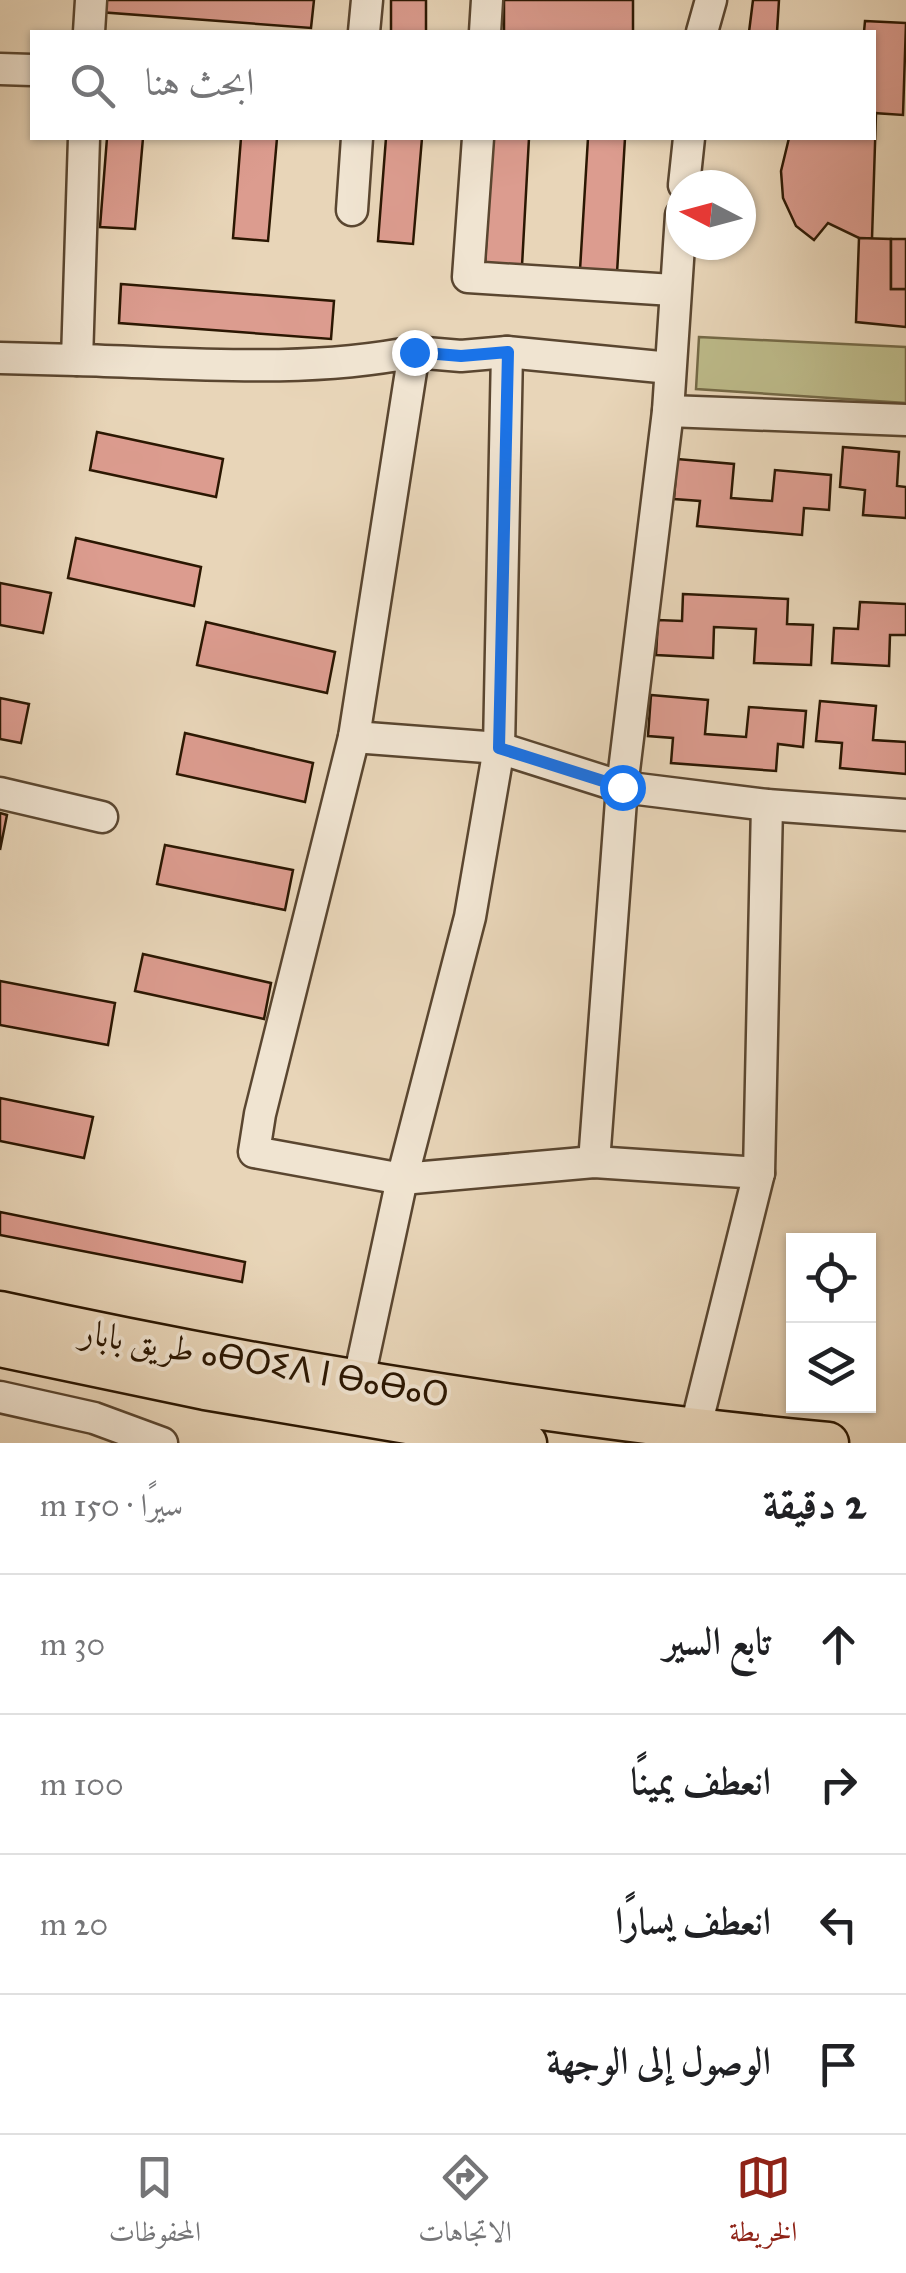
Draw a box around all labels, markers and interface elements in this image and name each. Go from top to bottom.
search box [30,30,876,140]
icon: search [65,58,120,113]
text: ابحث هنا [145,59,255,105]
north arrow [666,170,756,260]
route end [392,330,438,376]
route start [600,765,646,811]
map controls [786,1233,876,1413]
button: locate [786,1233,876,1323]
street label: طريق بابار ⴰⴱⵔⵉⴷ ⵏ ⴱⴰⴱⴰⵔ [74,1309,452,1417]
button: layers [786,1323,876,1413]
text: 2 دقيقة [763,1478,866,1530]
text: سيرًا · 150 m [40,1486,183,1525]
icon: ahead [811,1617,866,1672]
text: تابع السير [664,1618,771,1664]
text: 30 m [40,1625,105,1664]
icon: right [811,1757,866,1812]
text: انعطف يمينًا [630,1758,771,1804]
text: 100 m [40,1765,124,1804]
icon: left [811,1897,866,1952]
text: انعطف يسارًا [615,1898,771,1944]
text: 20 m [40,1905,108,1944]
icon: arrive [811,2037,866,2092]
text: الوصول إلى الوجهة [546,2038,771,2084]
tab: المحفوظات [109,2150,201,2259]
tab: الاتجاهات [418,2150,512,2259]
tab: الخريطة [729,2150,797,2259]

